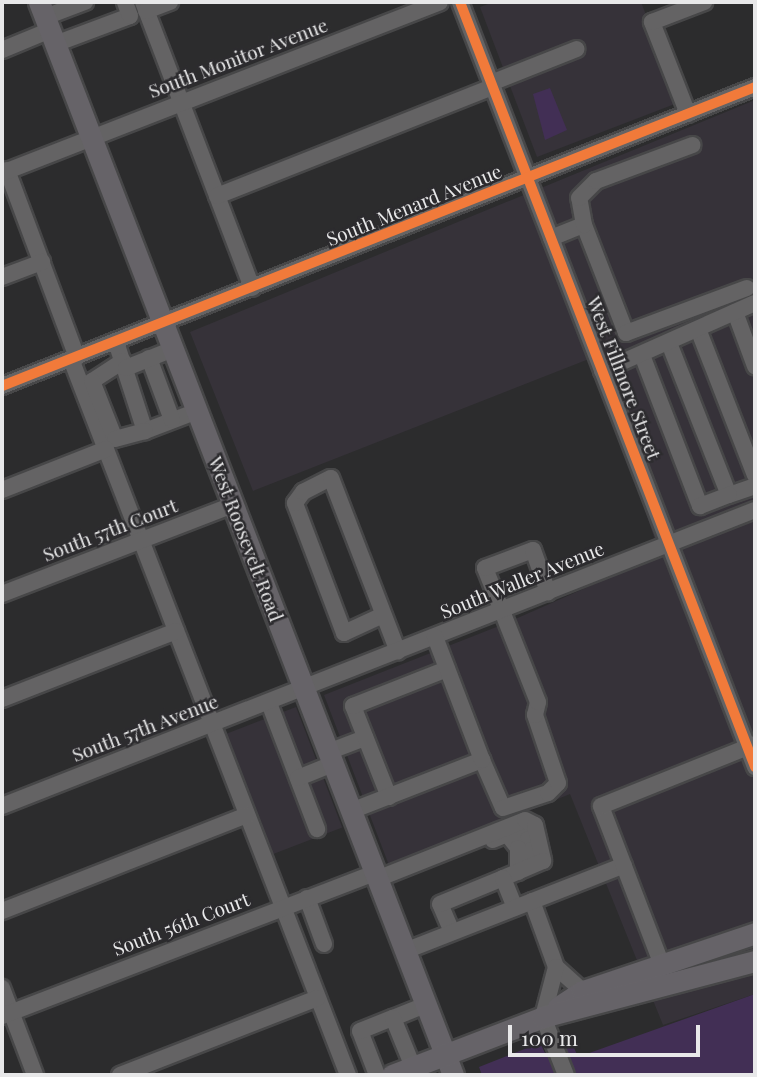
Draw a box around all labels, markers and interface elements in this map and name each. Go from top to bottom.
street label: South Monitor Avenue [145,13,331,103]
street label: South Menard Avenue [323,159,505,251]
street label: West Fillmore Street [582,293,666,463]
street label: West Roosevelt Road [204,453,288,625]
street label: South 57th Court [40,494,180,566]
street label: South Waller Avenue [436,536,608,624]
street label: South 57th Avenue [68,690,222,766]
street label: South 56th Court [110,887,252,961]
scale bar [512,1010,704,1054]
text: 100 m [521,1023,578,1051]

